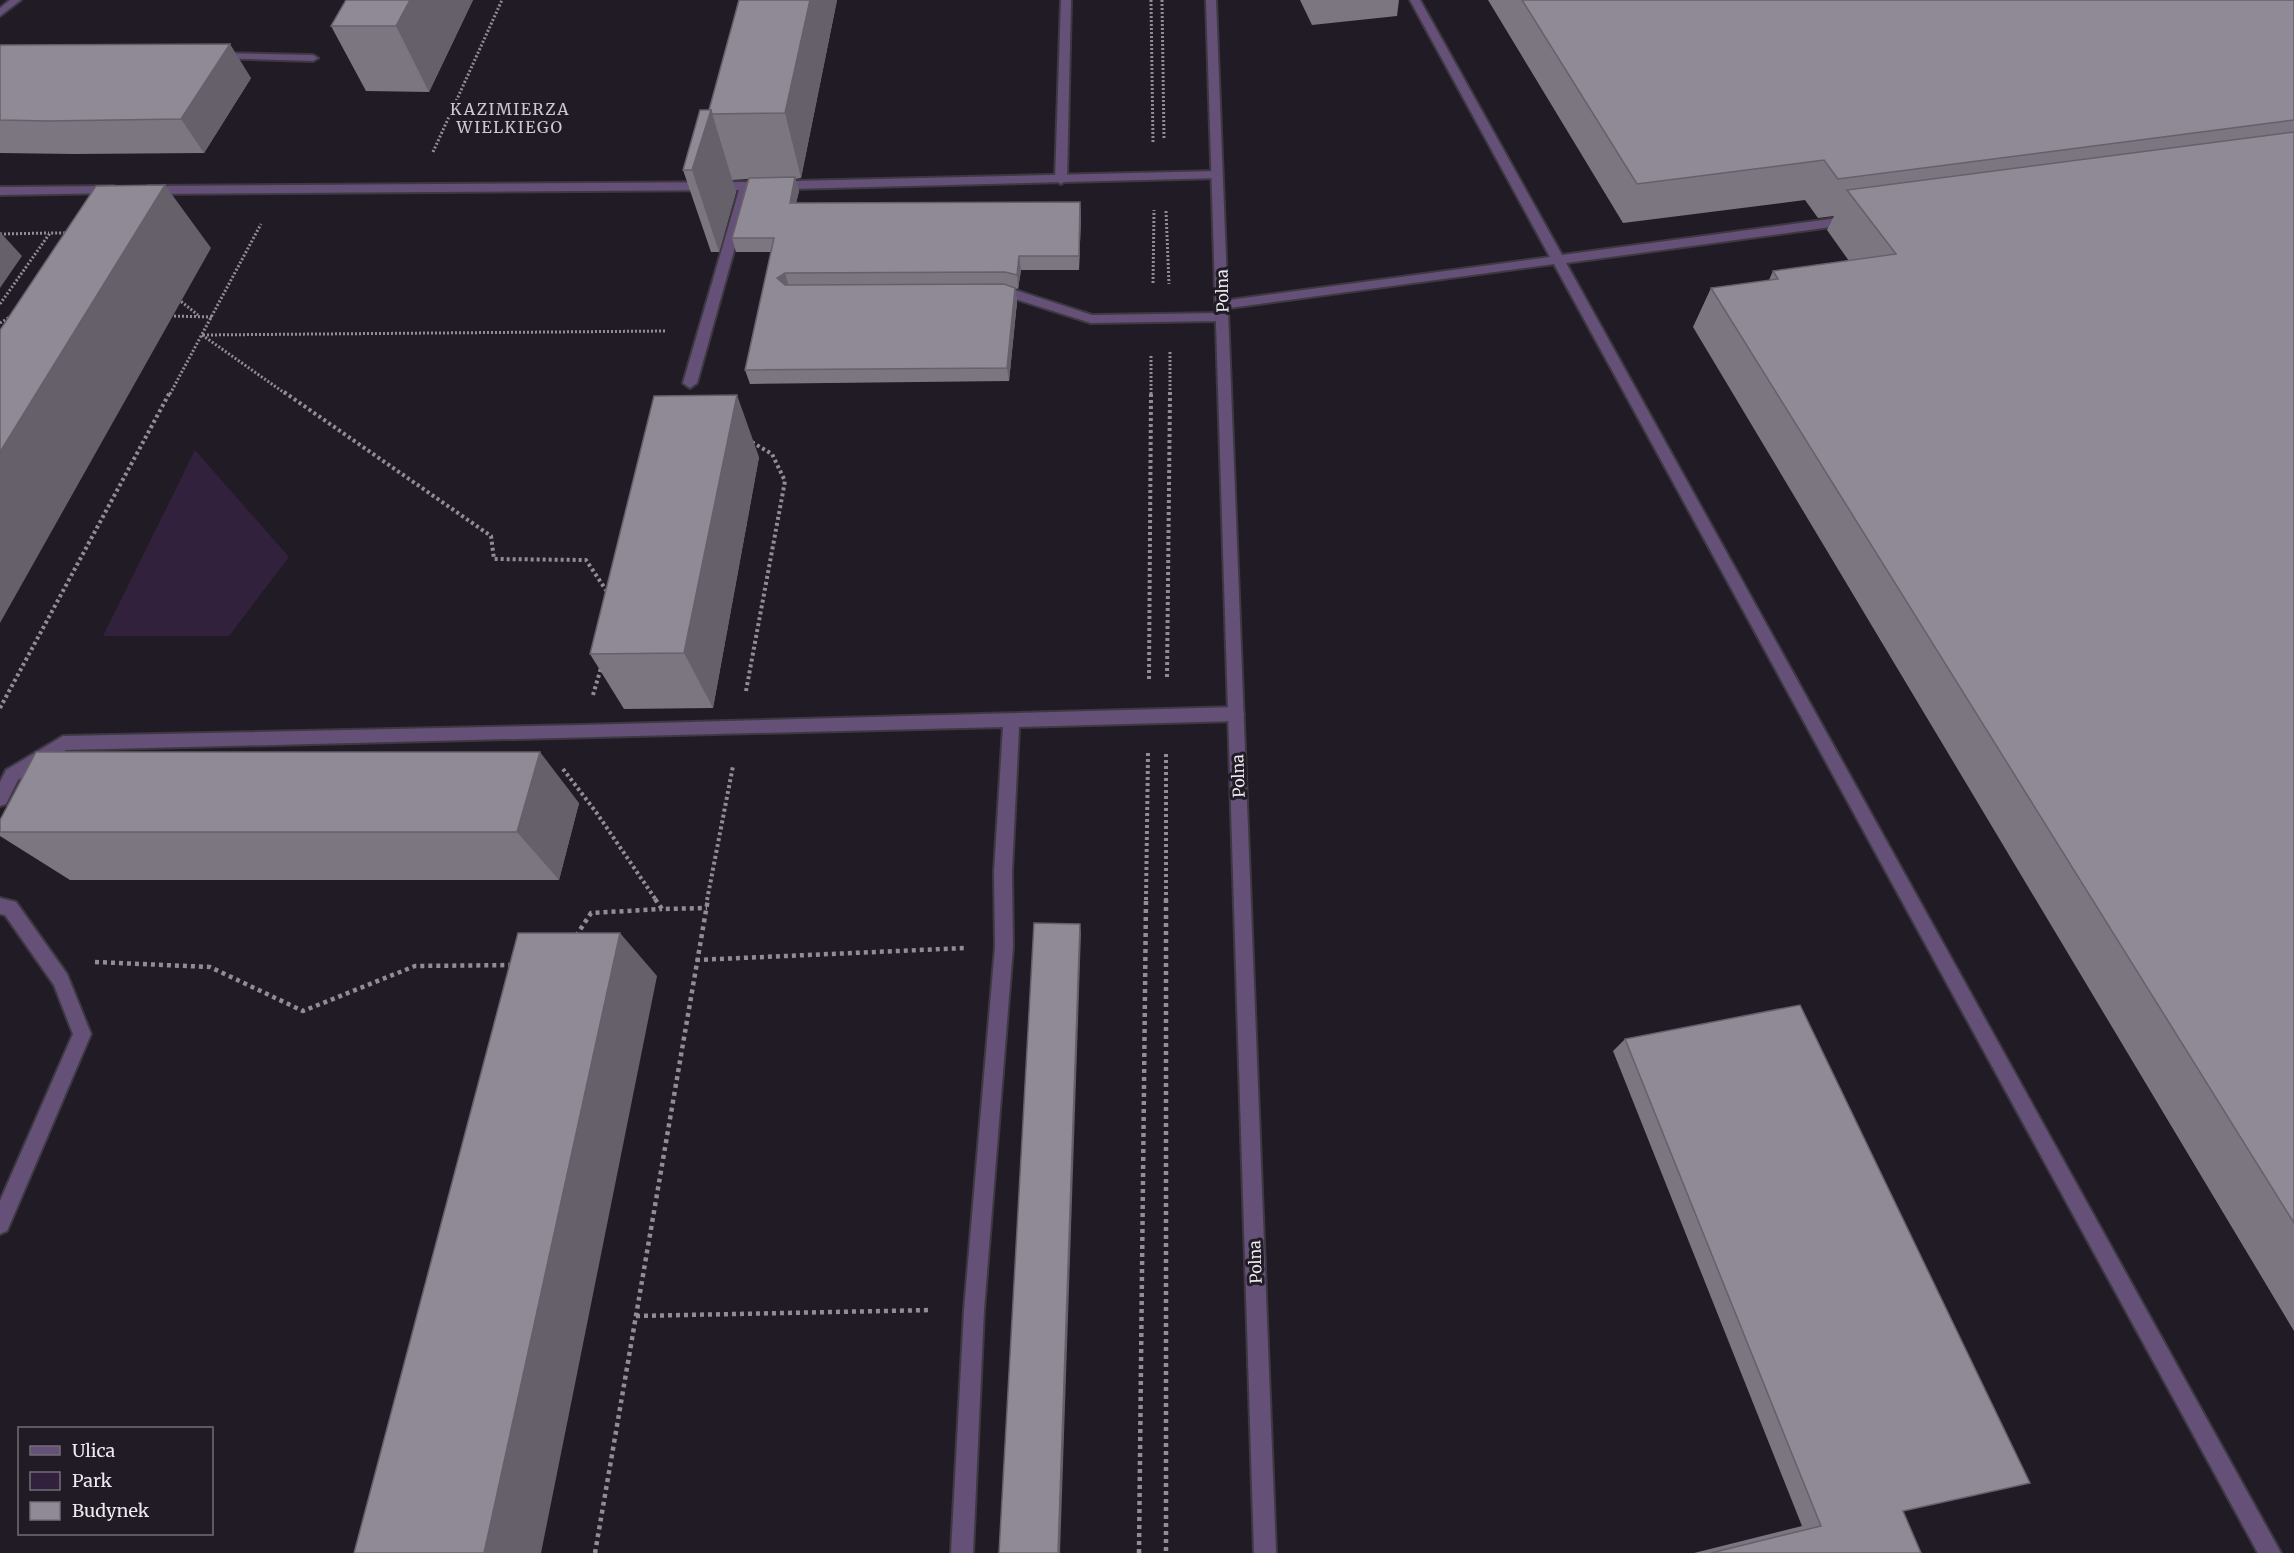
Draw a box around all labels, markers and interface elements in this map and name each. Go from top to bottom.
district label: KAZIMIERZA WIELKIEGO [450,99,570,137]
street label: Polna [1212,269,1232,313]
street label: Polna [1227,754,1249,798]
street label: Polna [1244,1240,1266,1284]
legend [18,1427,213,1535]
text: Ulica [72,1439,116,1462]
text: Park [72,1469,113,1492]
text: Budynek [72,1499,150,1522]

